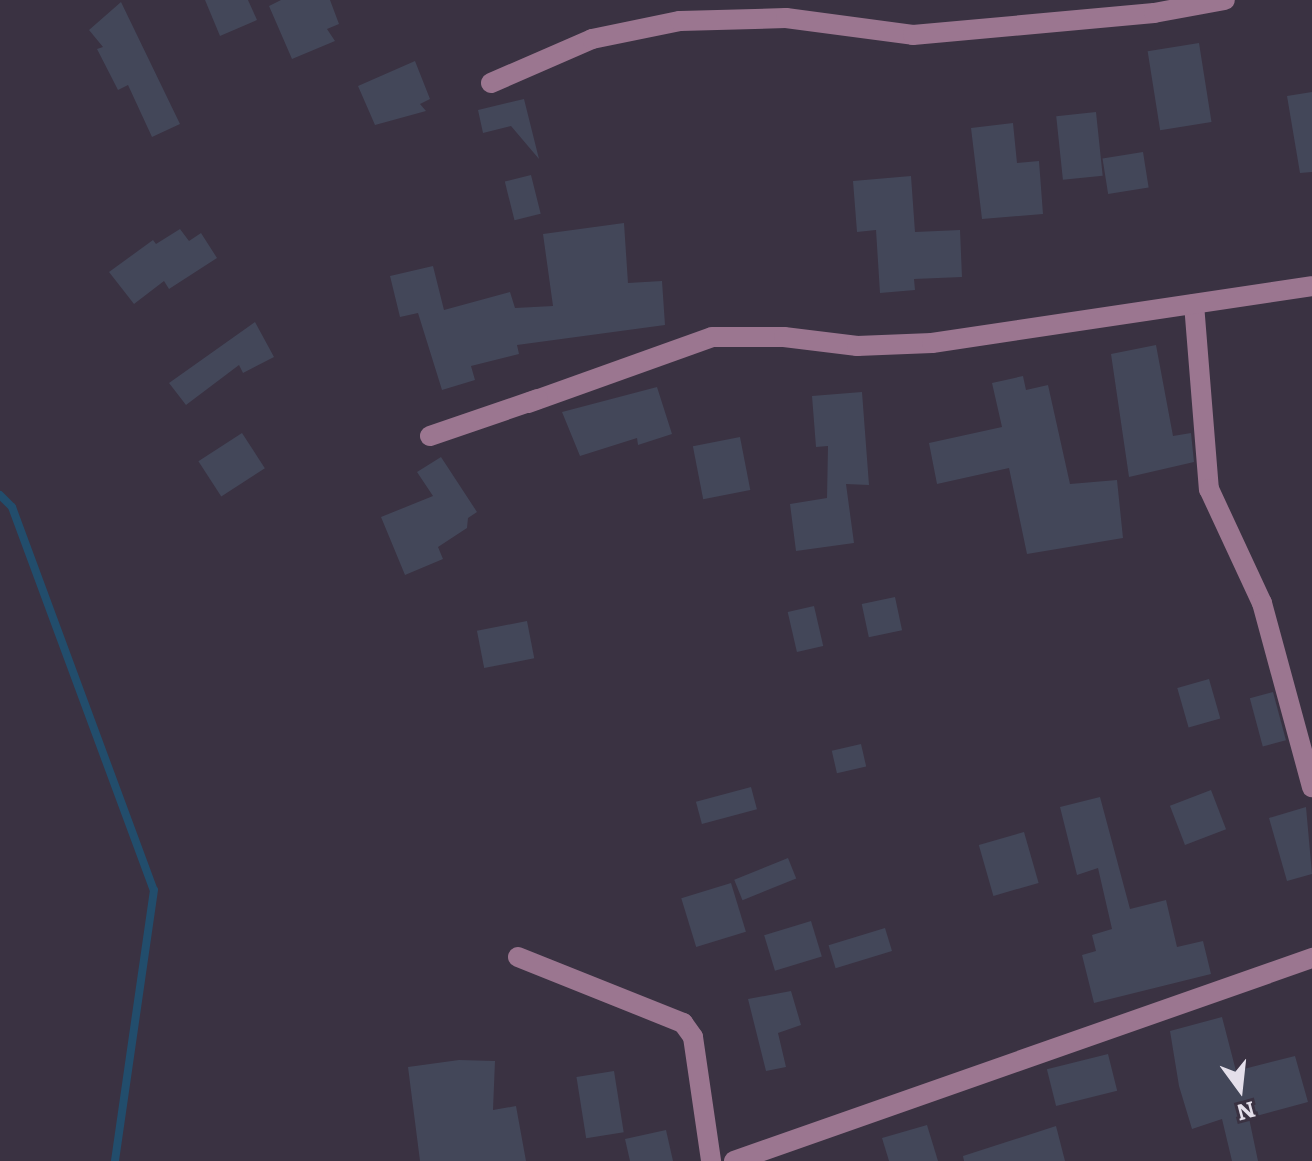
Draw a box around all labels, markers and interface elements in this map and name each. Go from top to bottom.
north arrow [1200,1049,1280,1129]
text: N [1233,1094,1260,1131]

